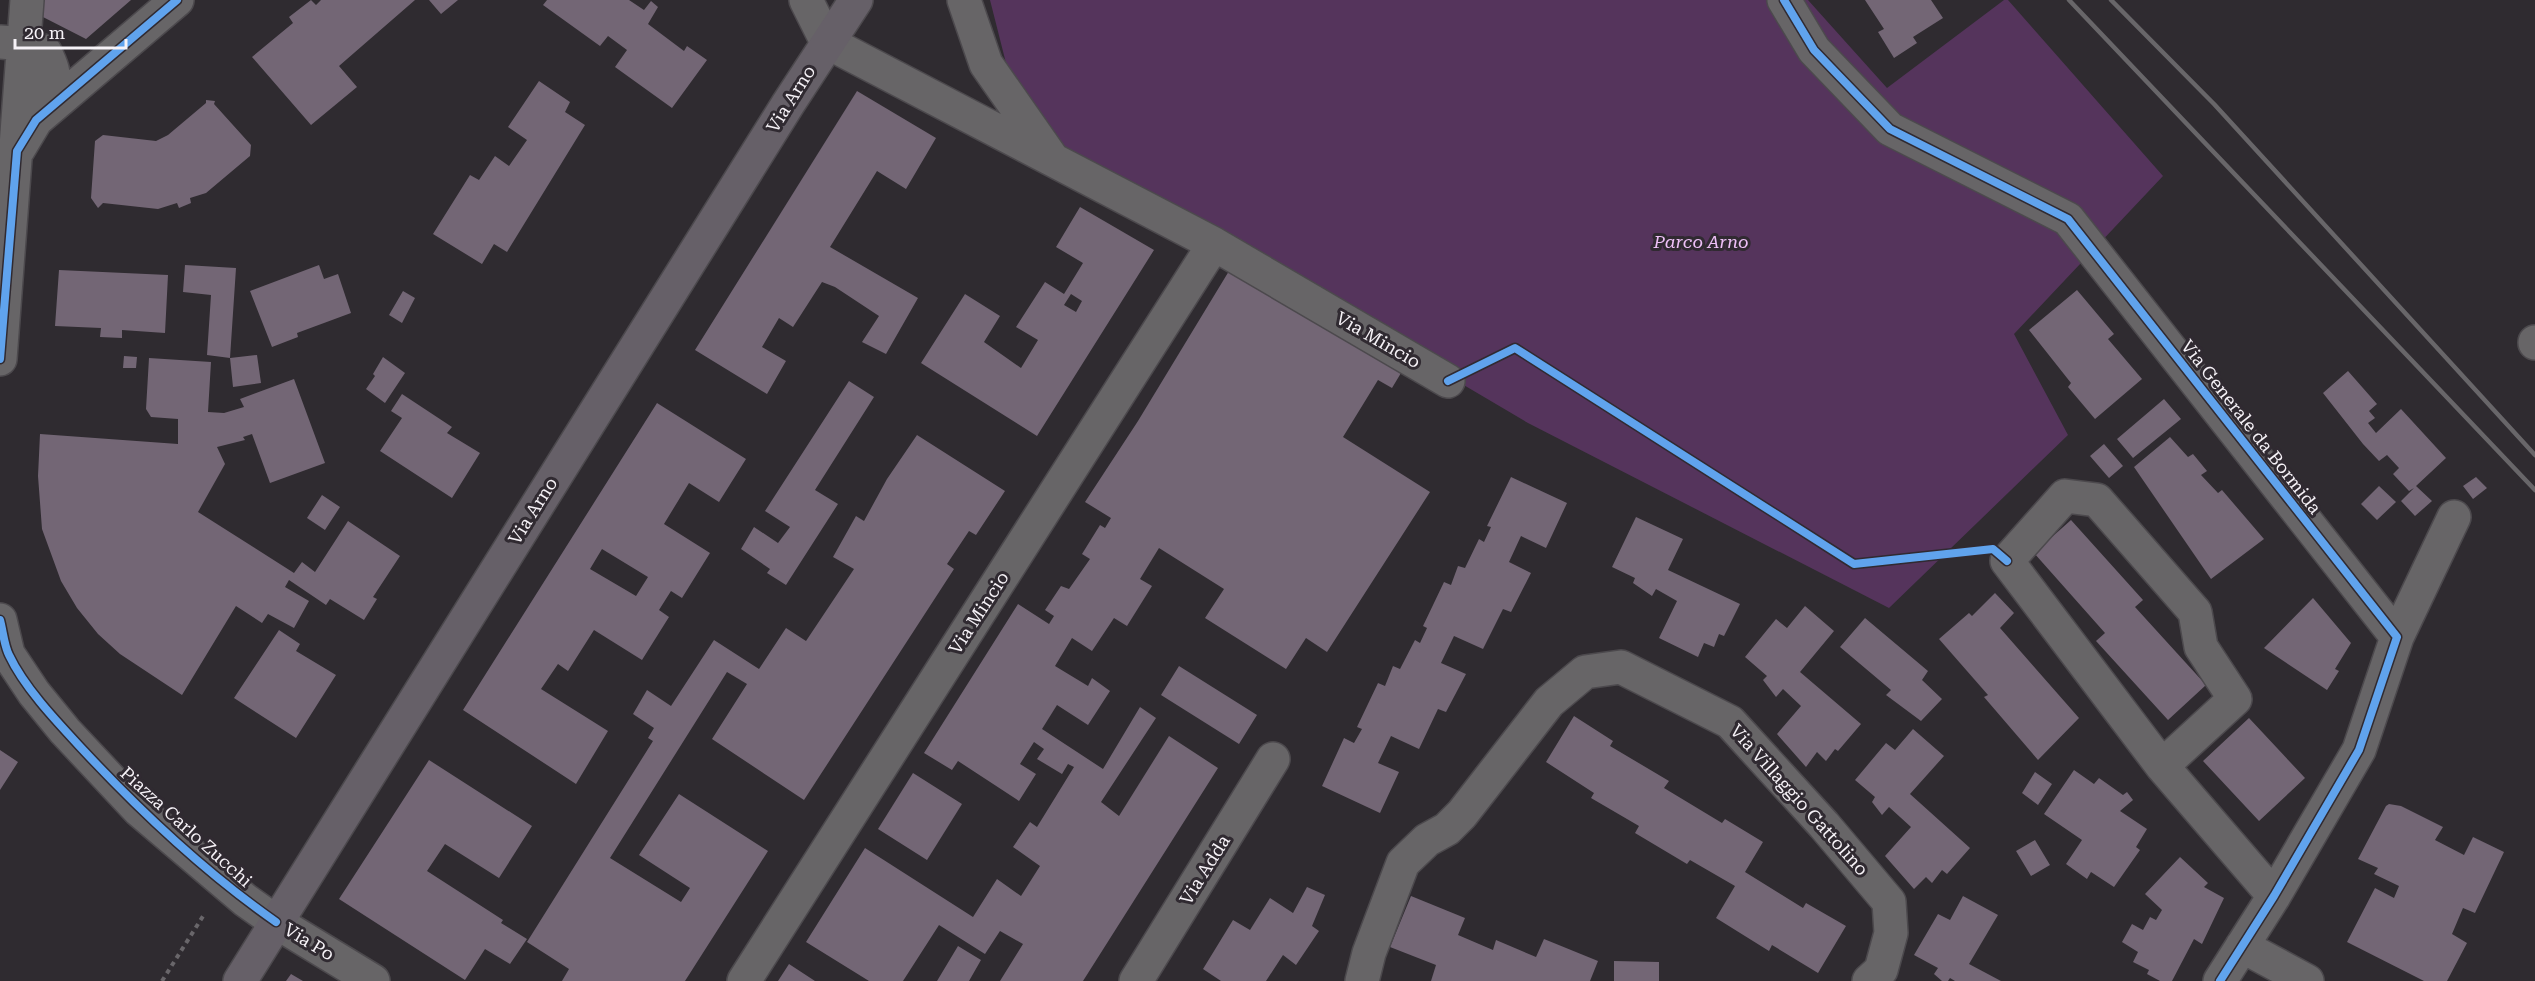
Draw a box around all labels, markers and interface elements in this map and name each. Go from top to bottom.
scale bar [15,12,126,50]
text: 20 m [24,22,65,43]
street label: Via Arno [762,61,819,136]
park label: Parco Arno [1652,231,1749,252]
street label: Via Mincio [1332,307,1424,372]
street label: Via Generale da Bormida [2177,335,2326,518]
street label: Via Arno [504,473,561,548]
street label: Via Mincio [944,568,1013,658]
street label: Via Villaggio Gattolino [1726,720,1873,880]
street label: Piazza Carlo Zucchi [116,762,257,891]
street label: Via Adda [1175,831,1234,908]
street label: Via Po [280,918,338,965]

